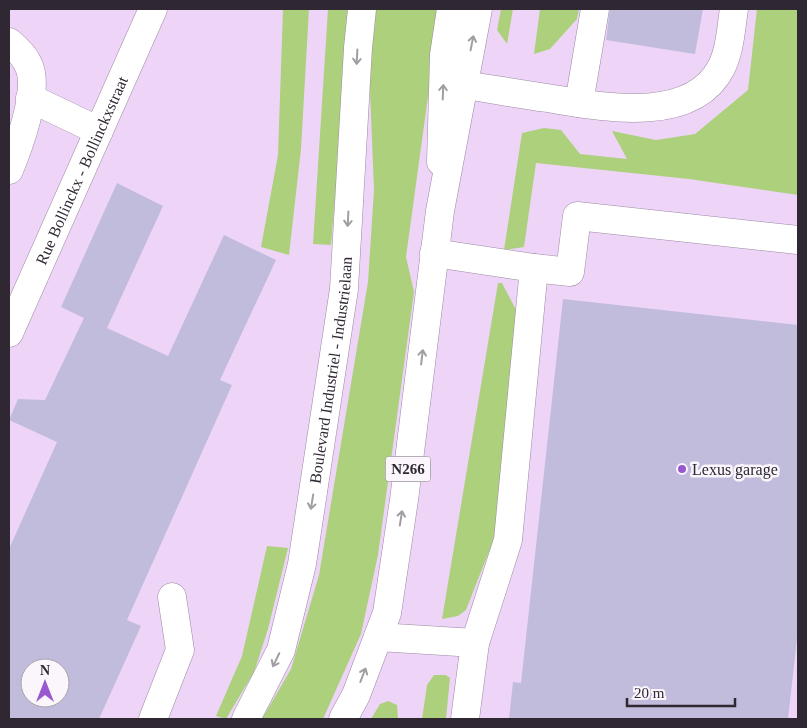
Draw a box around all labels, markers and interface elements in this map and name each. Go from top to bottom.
one-way arrow [467,35,477,51]
one-way arrow [353,49,362,65]
street label: Rue Bollinckx - Bollinckxstraat [32,73,131,267]
one-way arrow [438,84,448,100]
one-way arrow [343,211,352,227]
street label: Boulevard Industriel - Industrielaan [306,256,354,485]
one-way arrow [417,349,427,365]
road number: N266 [386,456,430,482]
place label: Lexus garage [692,461,778,479]
marker: Lexus garage [676,463,688,475]
one-way arrow [306,494,316,510]
one-way arrow [396,510,406,526]
one-way arrow [271,652,280,667]
north arrow [20,658,70,708]
text: N [40,663,50,678]
one-way arrow [359,668,368,683]
scale bar [627,676,734,708]
text: 20 m [634,685,665,701]

